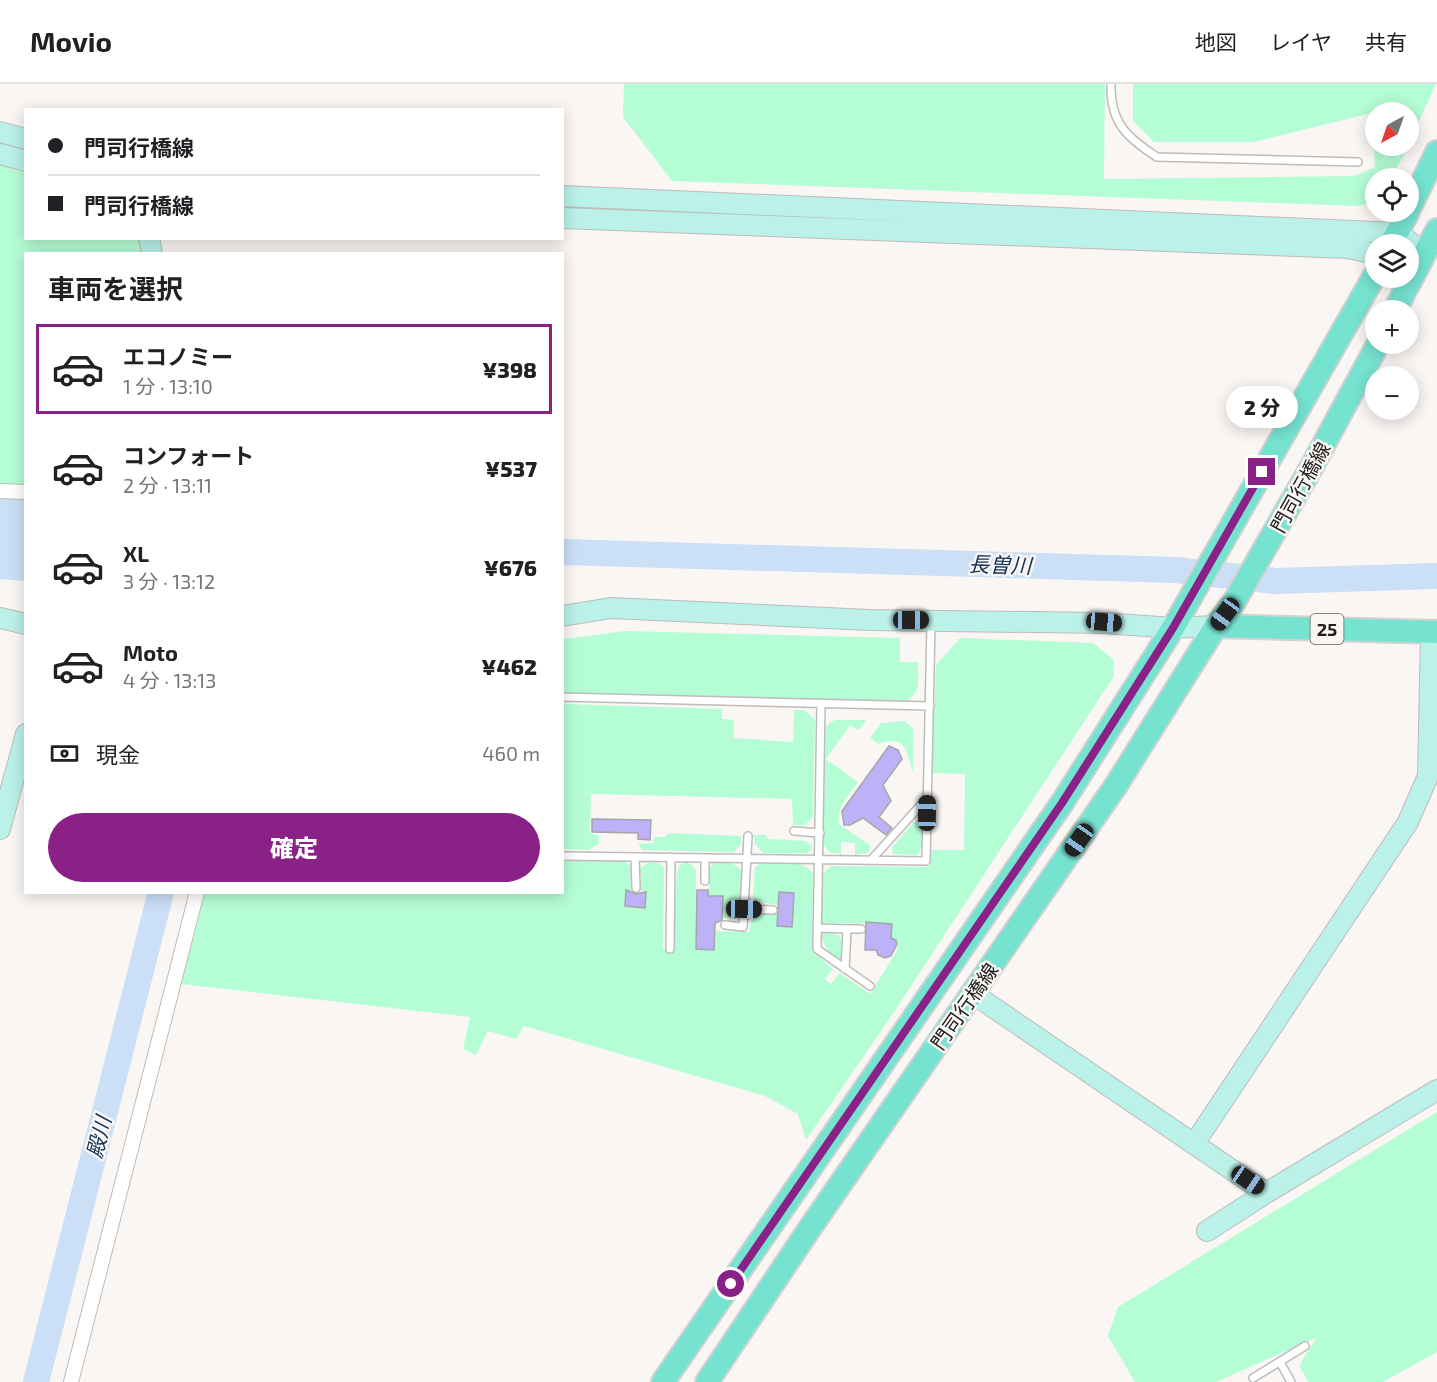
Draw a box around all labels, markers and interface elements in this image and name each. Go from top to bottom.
text: Movio [30,24,112,58]
text: 地図 [1195,29,1237,54]
text: レイヤ [1270,29,1332,54]
text: 共有 [1365,29,1407,54]
north arrow [1365,102,1419,156]
map controls [1365,102,1419,420]
text: 門司行橋線 [84,134,194,160]
button: locate [1365,168,1419,222]
text: 門司行橋線 [84,192,194,218]
button: layers [1365,234,1419,288]
text: 車両を選択 [48,272,183,304]
button: + [1365,300,1419,354]
icon: car [51,342,105,396]
text: エコノミー [123,343,233,369]
text: ¥398 [482,356,537,382]
button: − [1365,366,1419,420]
text: 1 分 · 13:10 [123,374,213,398]
callout: 2 分 [1226,385,1298,427]
text: 2 分 [1244,395,1280,419]
street label: 門司行橋線 [1265,437,1335,537]
icon: car [51,441,105,495]
text: コンフォート [123,442,254,468]
text: ¥537 [485,455,537,481]
route end [1248,458,1275,485]
text: 2 分 · 13:11 [123,473,212,497]
icon: car [51,540,105,594]
text: XL [123,540,149,566]
water label: 長曽川 [968,550,1034,578]
text: ¥676 [484,554,537,580]
text: 3 分 · 13:12 [123,569,215,593]
car [1207,594,1243,634]
car [893,611,929,629]
car [1085,611,1123,633]
road number: 25 [1310,614,1344,644]
icon: car [51,639,105,693]
text: Moto [123,639,178,665]
text: ¥462 [481,653,537,679]
text: 4 分 · 13:13 [123,668,216,692]
icon: cash [48,737,81,770]
text: 現金 [96,741,140,767]
text: 460 m [482,741,540,765]
car [918,795,936,831]
button: 確定 [48,813,540,882]
car [1061,820,1097,860]
car [726,900,762,918]
street label: 門司行橋線 [925,958,1003,1054]
water label: 殿川 [81,1112,116,1160]
car [1228,1162,1268,1198]
route start [717,1270,744,1297]

